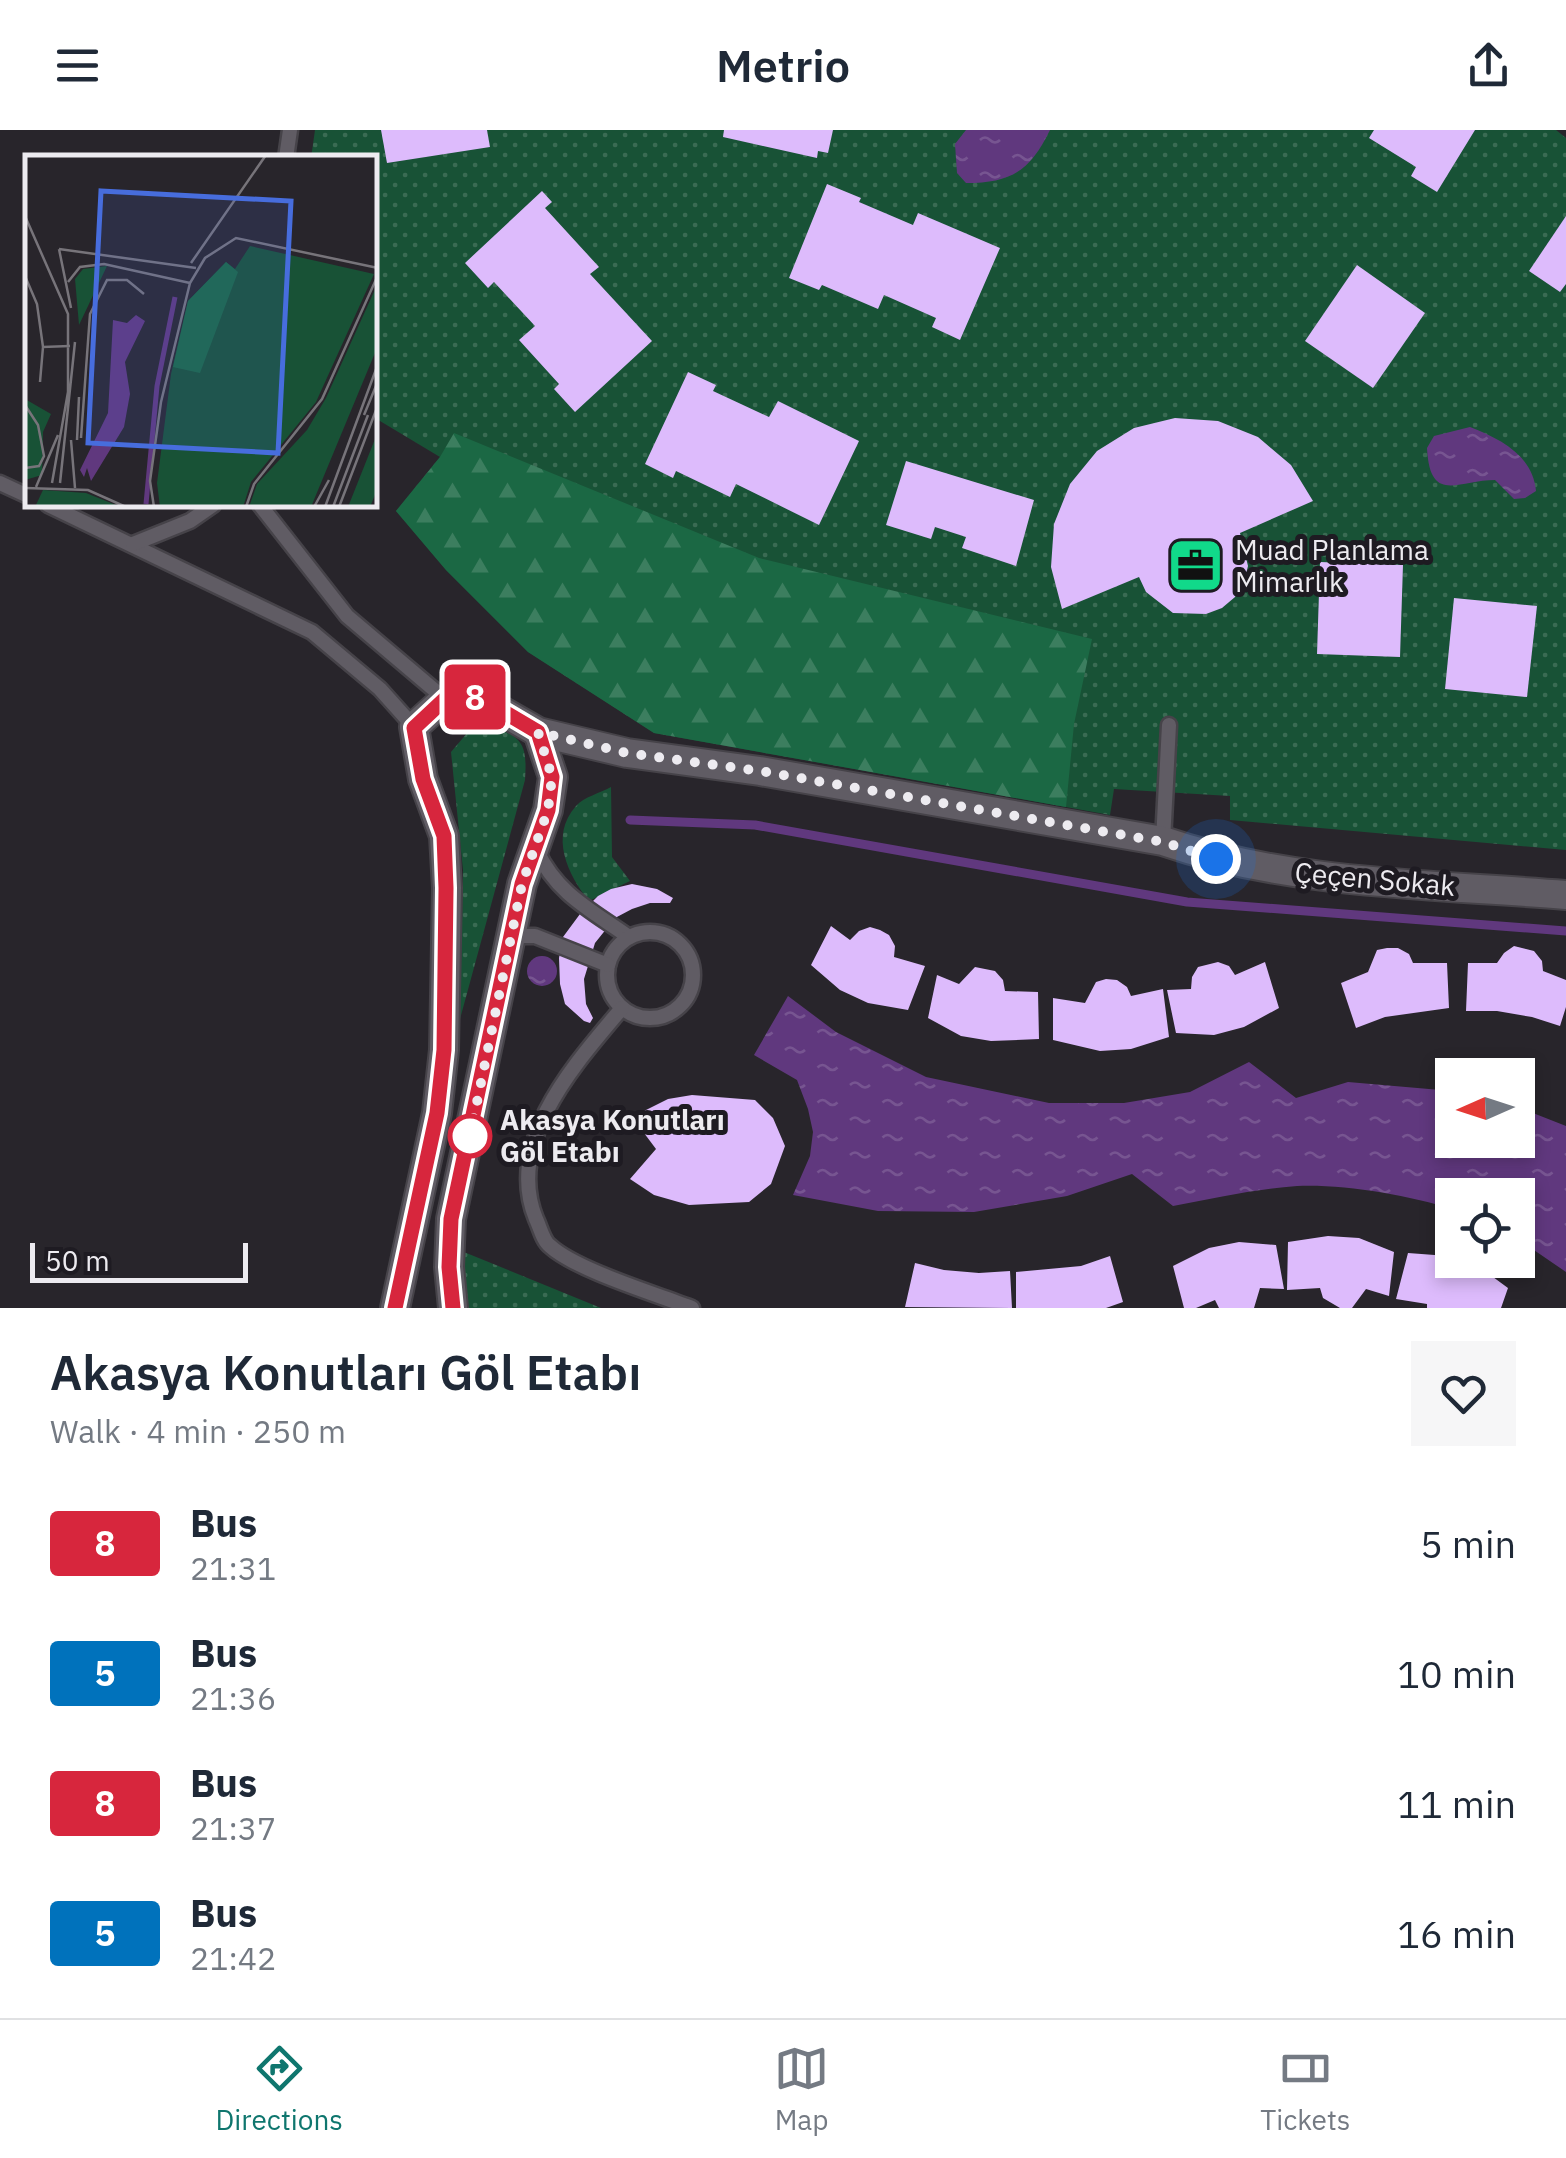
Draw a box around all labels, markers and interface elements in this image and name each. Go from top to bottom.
text: Metrio [716,36,850,94]
icon: menu [50,38,105,93]
icon: share [1461,38,1516,93]
inset map [25,155,378,508]
place label: Muad Planlama Mimarlık [1235,531,1429,600]
office icon: Muad Planlama Mimarlık [1166,536,1226,596]
line badge: 8 [442,664,508,730]
text: 8 [464,674,486,720]
your location [1191,834,1241,884]
street label: Çeçen Sokak [1293,853,1457,904]
north arrow [1435,1058,1535,1158]
map controls [1435,1058,1535,1278]
place label: Akasya Konutları Göl Etabı [500,1101,725,1170]
marker: Akasya Konutları Göl Etabı [449,1115,491,1157]
button: locate [1435,1178,1535,1278]
scale bar [30,1238,248,1282]
text: 50 m [45,1242,110,1279]
text: Akasya Konutları Göl Etabı [50,1341,641,1403]
button: heart [1411,1341,1516,1446]
text: Walk · 4 min · 250 m [50,1410,346,1452]
text: Bus [190,1498,257,1547]
text: 5 min [1420,1519,1516,1568]
text: 8 [94,1520,116,1566]
text: 21:31 [190,1547,276,1589]
text: Bus [190,1628,257,1677]
text: 10 min [1397,1649,1516,1698]
text: 5 [94,1650,116,1696]
text: 21:36 [190,1677,276,1719]
text: Bus [190,1758,257,1807]
text: 11 min [1397,1779,1516,1828]
text: 8 [94,1780,116,1826]
text: 21:37 [190,1807,276,1849]
text: Bus [190,1888,257,1937]
text: 16 min [1397,1909,1516,1958]
text: 5 [94,1910,116,1956]
text: 21:42 [190,1937,276,1979]
tab: Directions [216,2041,343,2138]
tab: Map [774,2041,829,2138]
tab: Tickets [1260,2041,1350,2138]

